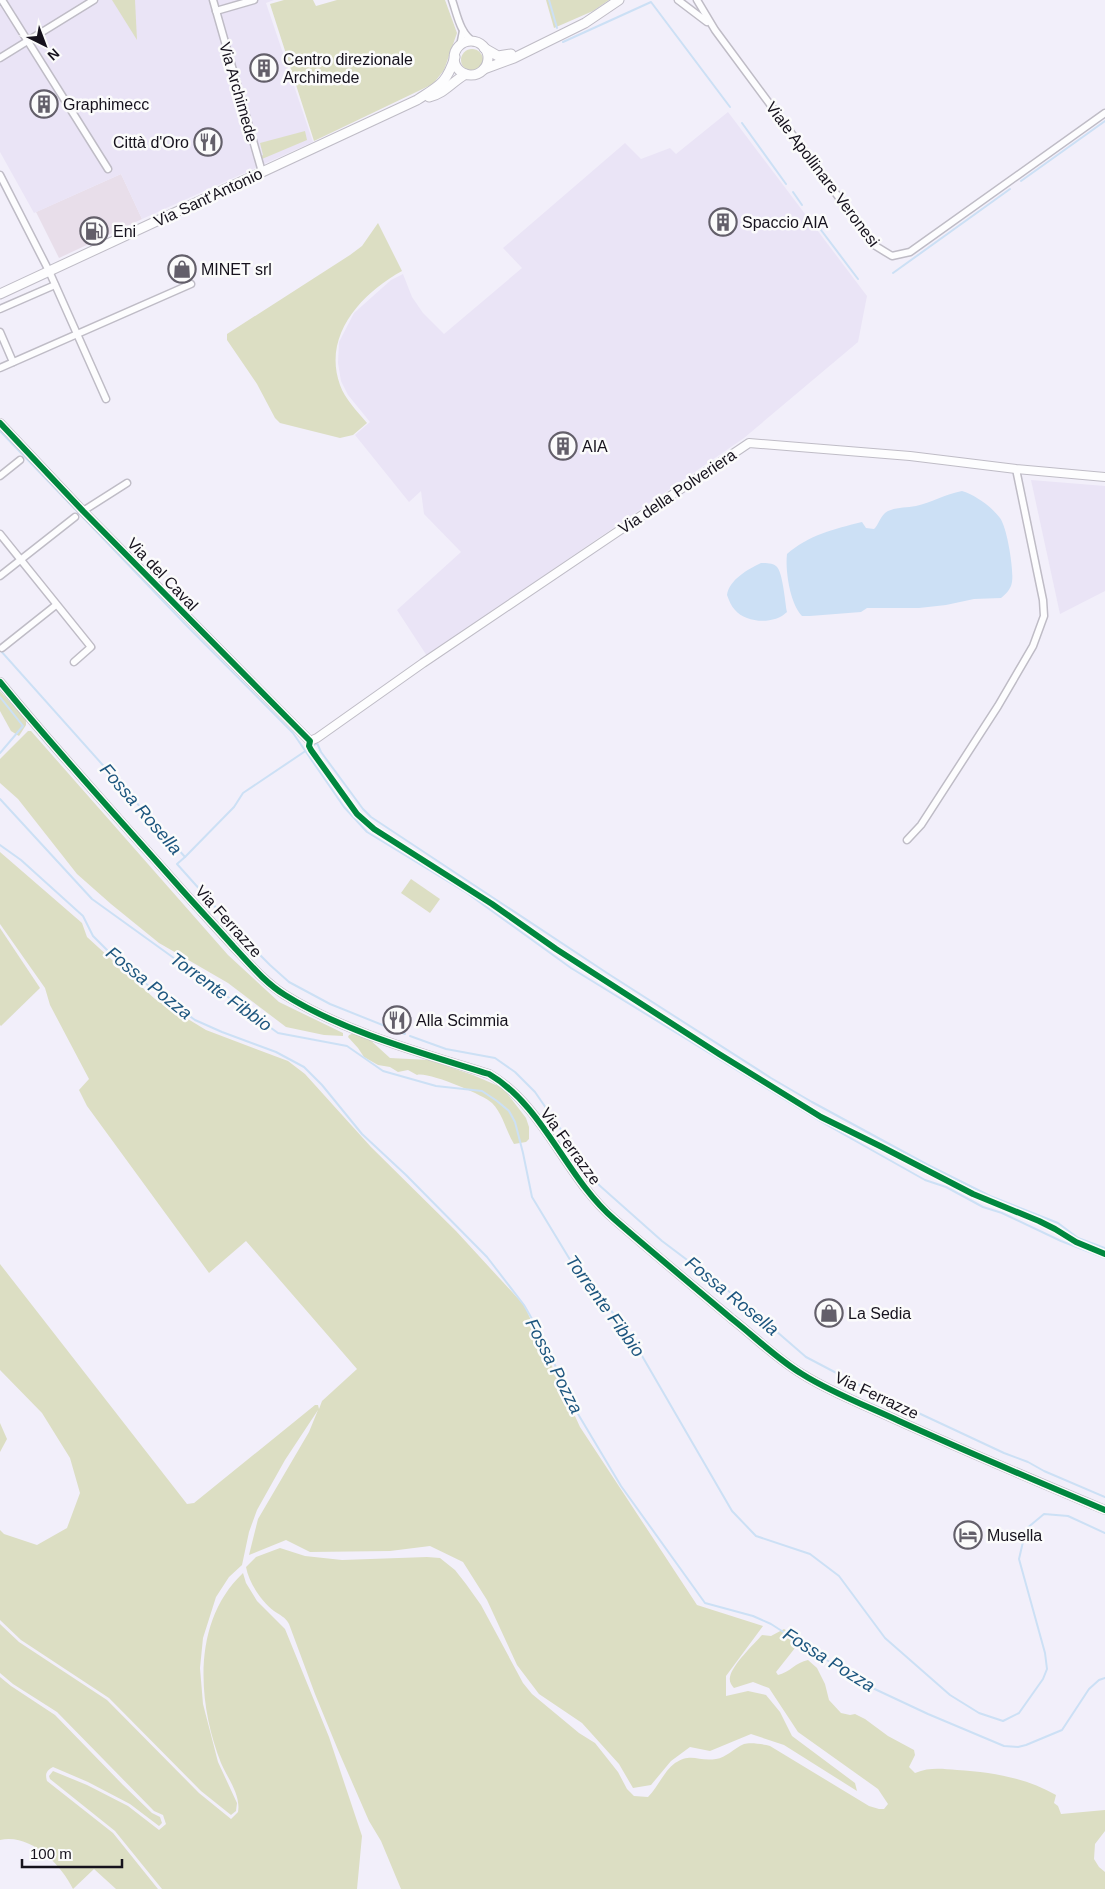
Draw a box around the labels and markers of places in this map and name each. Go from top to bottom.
place label: Centro direzionale Archimede [283,51,413,86]
building icon: Centro direzionale Archimede [249,53,279,83]
building icon: Graphimecc [29,89,59,119]
place label: Graphimecc [63,96,149,113]
restaurant icon: Città d'Oro [193,127,223,157]
place label: Città d'Oro [113,134,189,151]
building icon: Spaccio AIA [708,207,738,237]
place label: Spaccio AIA [742,214,829,231]
fuel station icon: Eni [79,216,109,246]
place label: Eni [113,223,136,240]
shop icon: MINET srl [167,254,197,284]
place label: MINET srl [201,261,272,278]
building icon: AIA [548,431,578,461]
place label: AIA [582,438,608,455]
restaurant icon: Alla Scimmia [382,1005,412,1035]
place label: Alla Scimmia [416,1012,509,1029]
shop icon: La Sedia [814,1298,844,1328]
place label: La Sedia [848,1305,911,1322]
hotel icon: Musella [953,1520,983,1550]
place label: Musella [987,1527,1042,1544]

